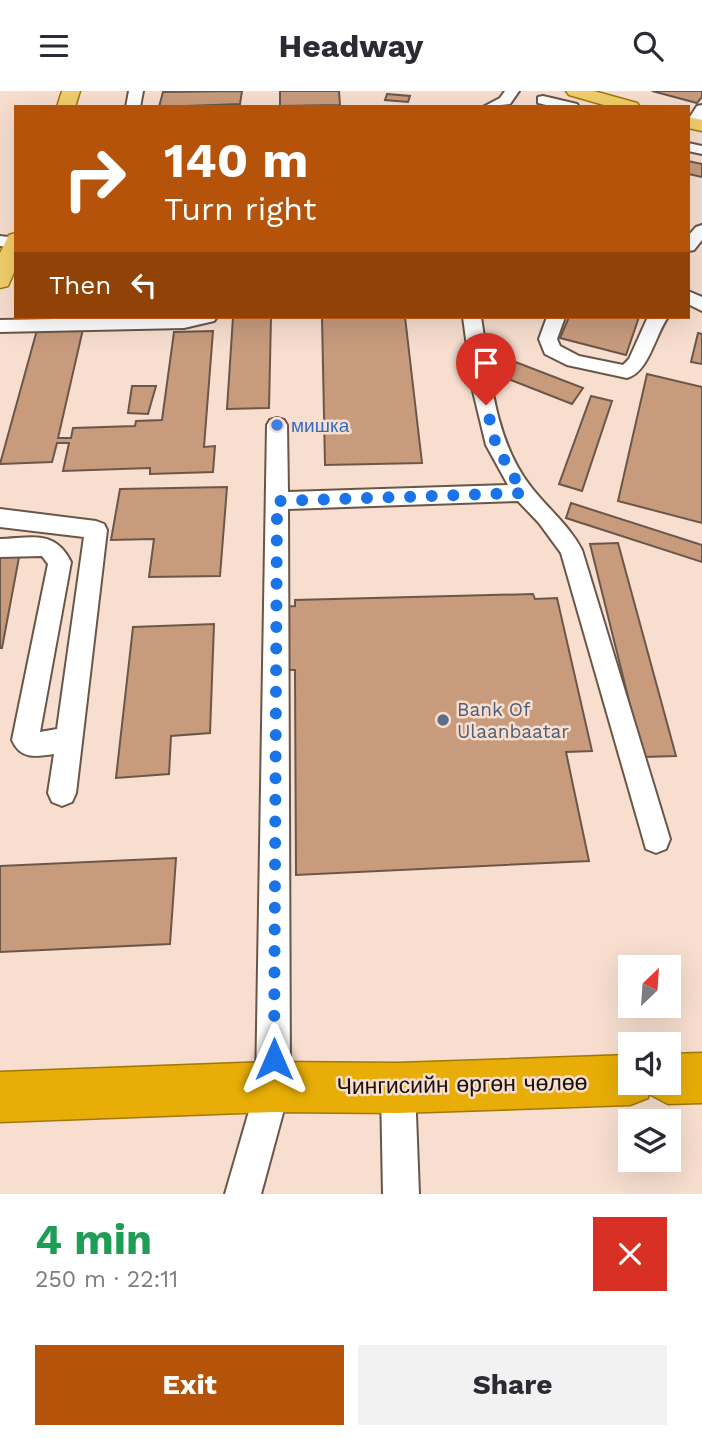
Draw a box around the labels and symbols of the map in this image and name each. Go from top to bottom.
pin [456,333,516,405]
place label: мишка [291,414,350,437]
marker: мишка [269,417,285,433]
place label: Bank Of Ulaanbaatar [457,698,569,743]
marker: Bank Of Ulaanbaatar [435,712,451,728]
north arrow [618,955,681,1019]
position arrow [237,1022,311,1096]
street label: Чингисийн өргөн чөлөө [336,1069,588,1100]

